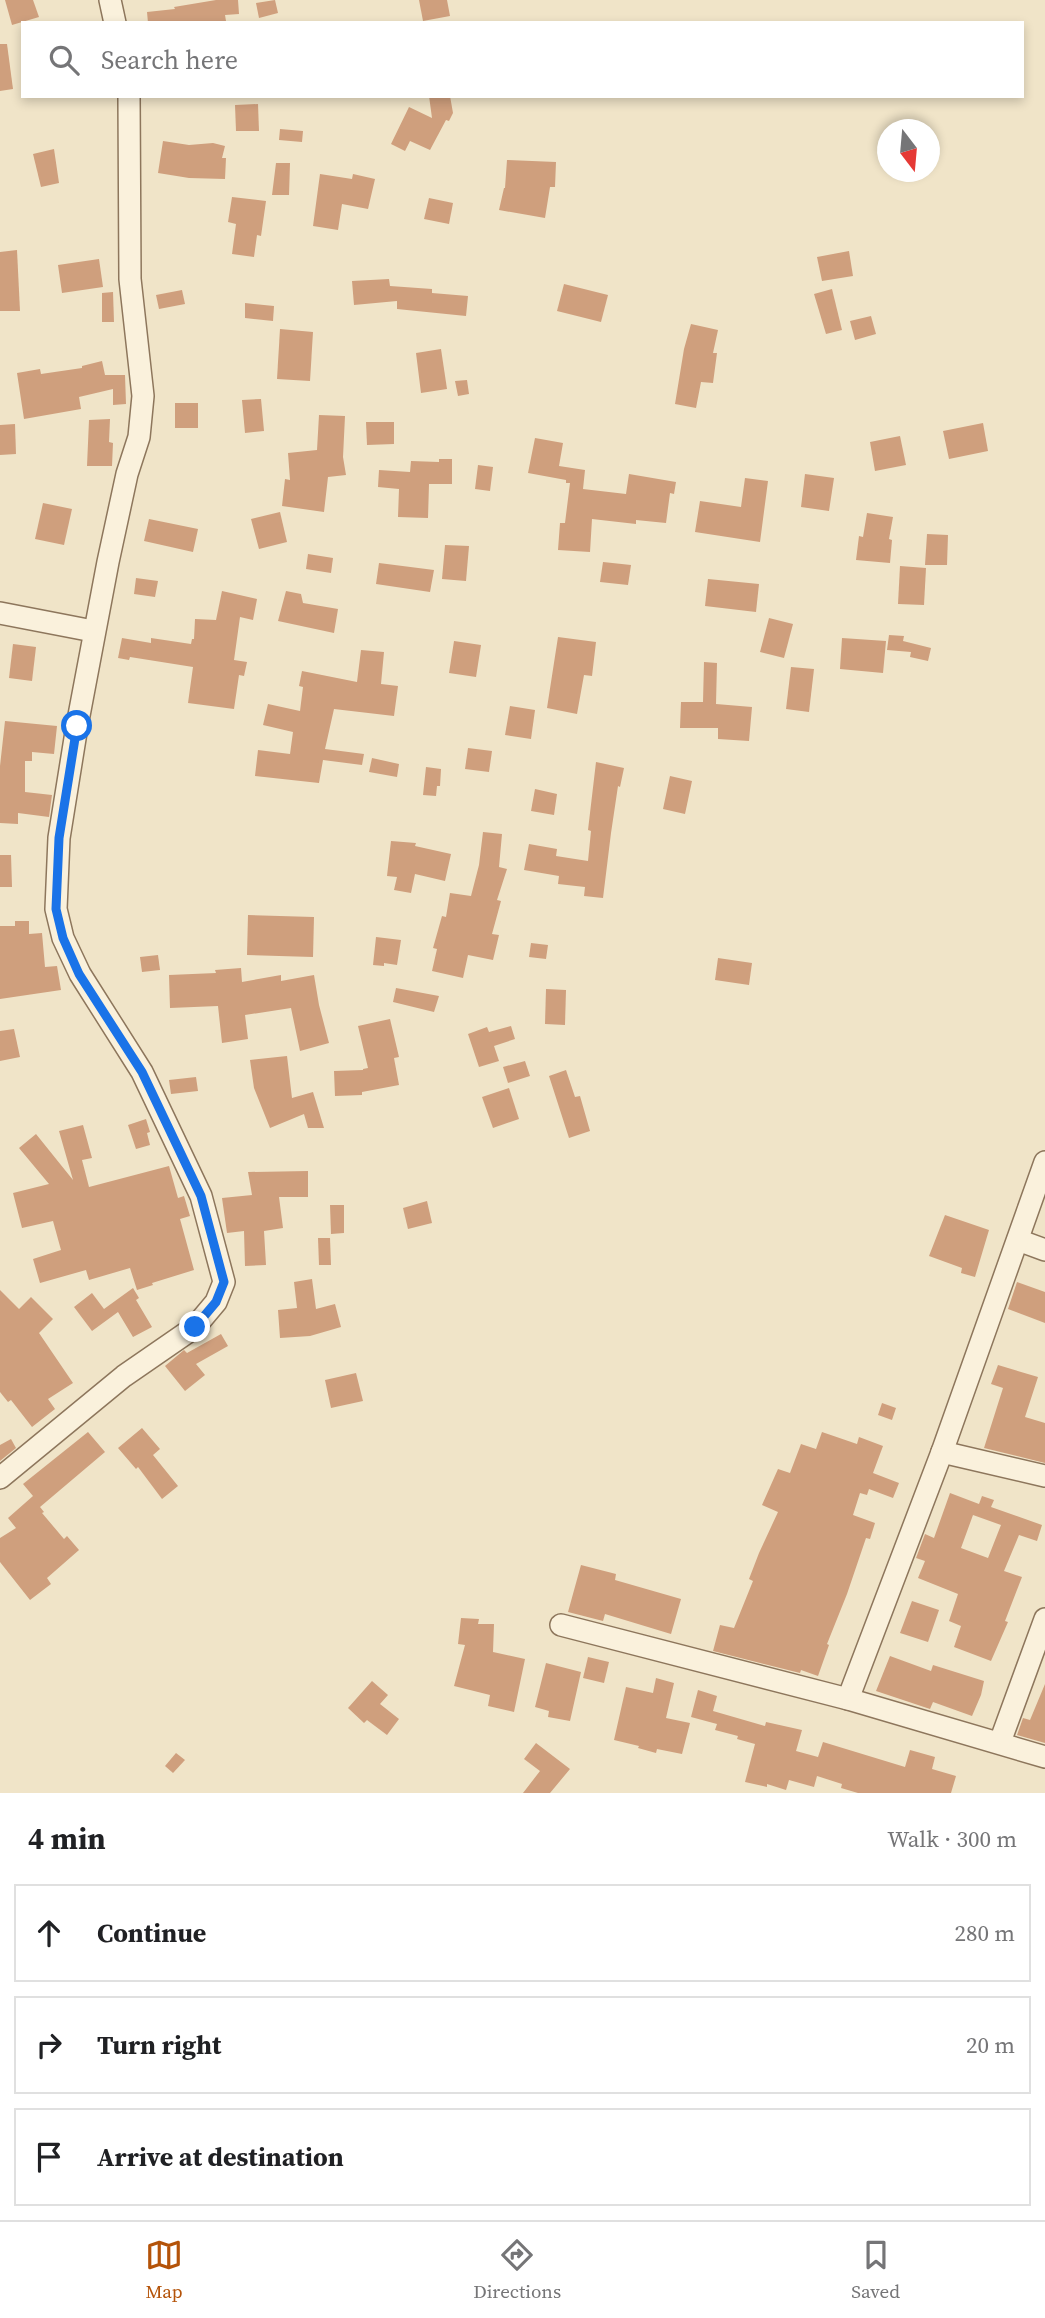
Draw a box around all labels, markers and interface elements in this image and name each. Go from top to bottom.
search box [21,21,1024,98]
icon: search [45,41,83,79]
text: Search here [101,42,238,78]
north arrow [877,119,940,182]
route start [61,710,92,741]
route end [179,1311,210,1342]
text: 4 min [28,1818,106,1859]
text: Walk · 300 m [887,1823,1017,1855]
icon: ahead [30,1914,68,1952]
text: Continue [97,1915,206,1951]
text: 280 m [954,1917,1015,1949]
icon: right [30,2026,68,2064]
text: Turn right [97,2027,221,2063]
text: 20 m [966,2029,1015,2061]
icon: arrive [30,2138,68,2176]
text: Arrive at destination [97,2139,344,2175]
tab: Map [145,2236,183,2304]
tab: Directions [473,2236,561,2304]
tab: Saved [851,2236,900,2304]

